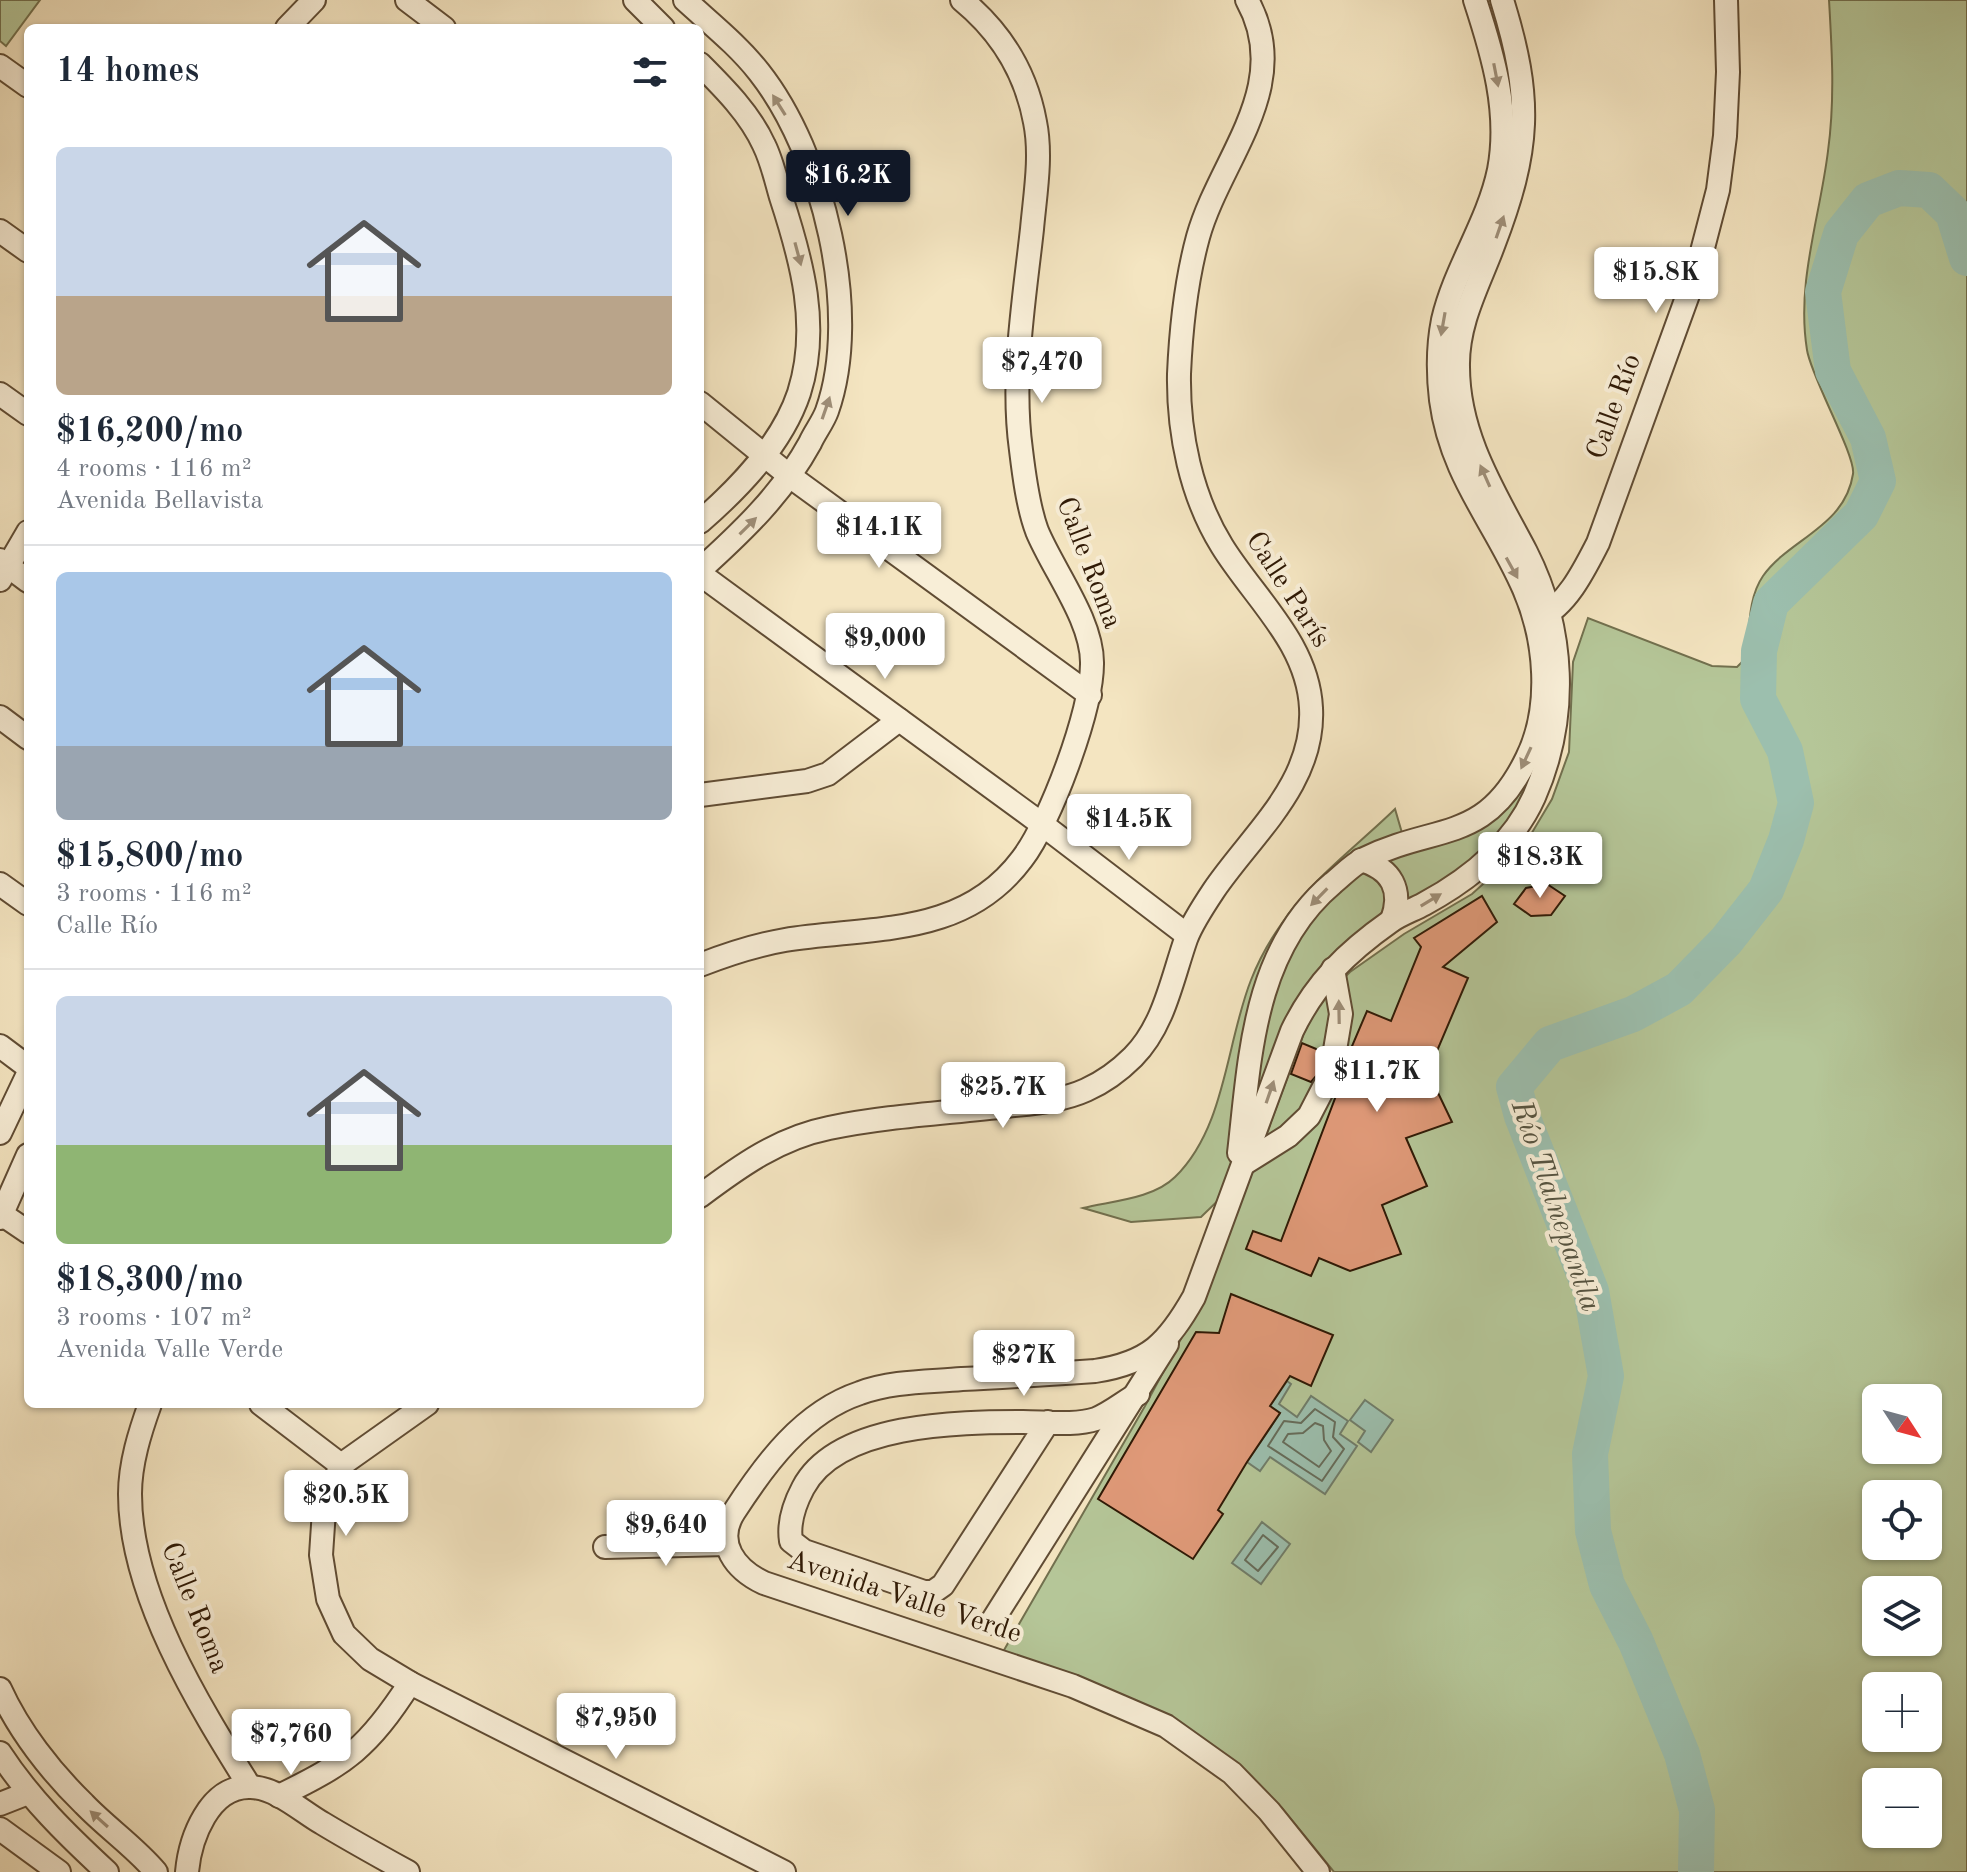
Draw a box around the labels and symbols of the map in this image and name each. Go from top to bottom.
one-way arrow [1491,63,1503,88]
one-way arrow [772,94,786,116]
pin: $16.2K [783,150,913,218]
one-way arrow [1494,215,1506,239]
one-way arrow [792,242,805,267]
pin: $15.8K [1591,247,1721,315]
one-way arrow [1437,312,1449,337]
pin: $7,470 [977,337,1107,405]
street label: Calle Río [1583,351,1647,463]
one-way arrow [821,396,833,420]
one-way arrow [1478,464,1492,488]
street label: Calle Roma [1050,493,1126,633]
pin: $14.1K [814,502,944,570]
one-way arrow [738,517,757,535]
street label: Calle París [1240,527,1334,653]
one-way arrow [1506,556,1519,579]
pin: $9,000 [820,613,950,681]
one-way arrow [1519,747,1533,770]
pin: $14.5K [1064,794,1194,862]
pin: $18.3K [1475,832,1605,900]
one-way arrow [1310,887,1328,906]
one-way arrow [1420,893,1442,907]
one-way arrow [1332,999,1345,1025]
pin: $11.7K [1312,1046,1442,1114]
pin: $25.7K [938,1062,1068,1130]
one-way arrow [1265,1080,1277,1104]
water label: Río Tlalnepantla [1504,1096,1605,1316]
pin: $27K [977,1330,1071,1398]
north arrow [1862,1384,1942,1464]
pin: $20.5K [281,1470,411,1538]
pin: $9,640 [601,1500,731,1568]
street label: Calle Roma [155,1539,233,1678]
street label: Avenida Valle Verde [783,1547,1025,1649]
pin: $7,950 [551,1693,681,1761]
pin: $7,760 [226,1709,356,1777]
one-way arrow [90,1810,109,1828]

